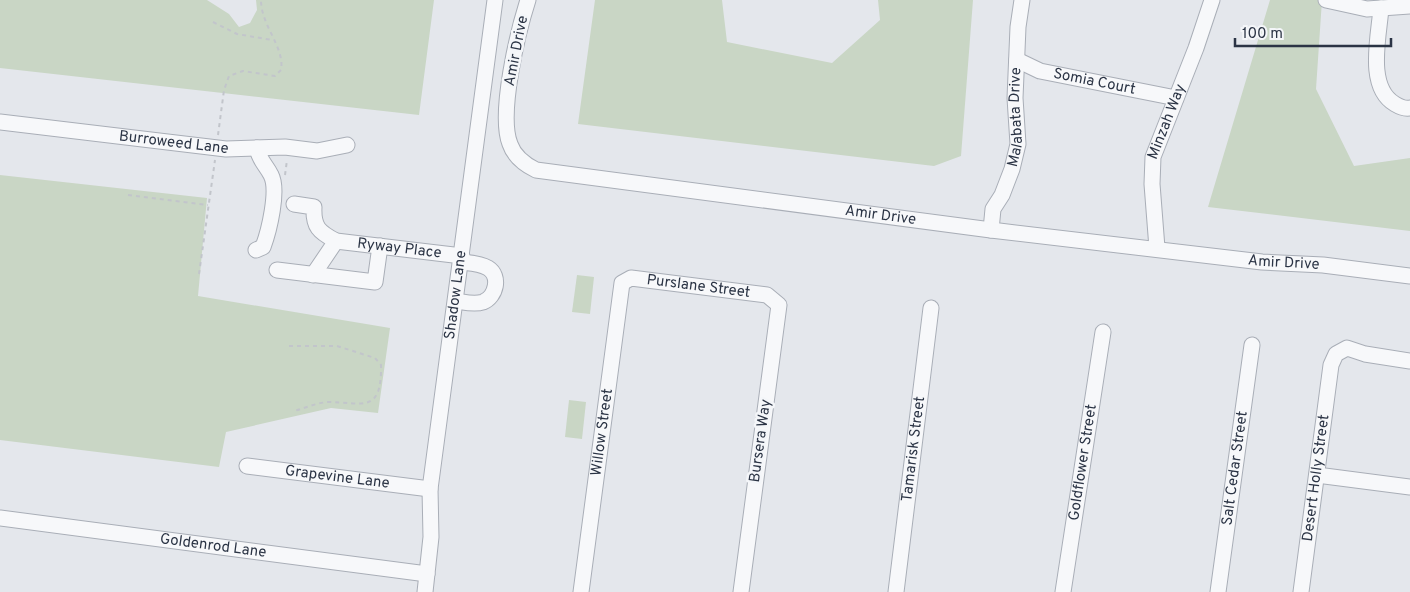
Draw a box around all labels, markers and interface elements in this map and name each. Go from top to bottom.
street label: Amir Drive [501,14,533,88]
scale bar [1235,15,1391,47]
text: 100 m [1242,25,1283,44]
street label: Somia Court [1052,64,1137,99]
street label: Malabata Drive [1003,67,1027,169]
street label: Minzah Way [1143,81,1190,162]
street label: Burroweed Lane [118,127,230,159]
street label: Amir Drive [844,201,917,230]
street label: Ryway Place [356,234,442,263]
street label: Shadow Lane [440,249,471,341]
street label: Amir Drive [1247,251,1320,274]
street label: Purslane Street [646,271,751,302]
street label: Willow Street [587,387,617,477]
street label: Tamarisk Street [898,395,930,503]
street label: Bursera Way [746,398,776,484]
street label: Goldflower Street [1065,403,1101,522]
street label: Salt Cedar Street [1218,410,1252,527]
street label: Desert Holly Street [1298,413,1334,543]
street label: Grapevine Lane [284,461,391,493]
street label: Goldenrod Lane [159,530,268,562]

